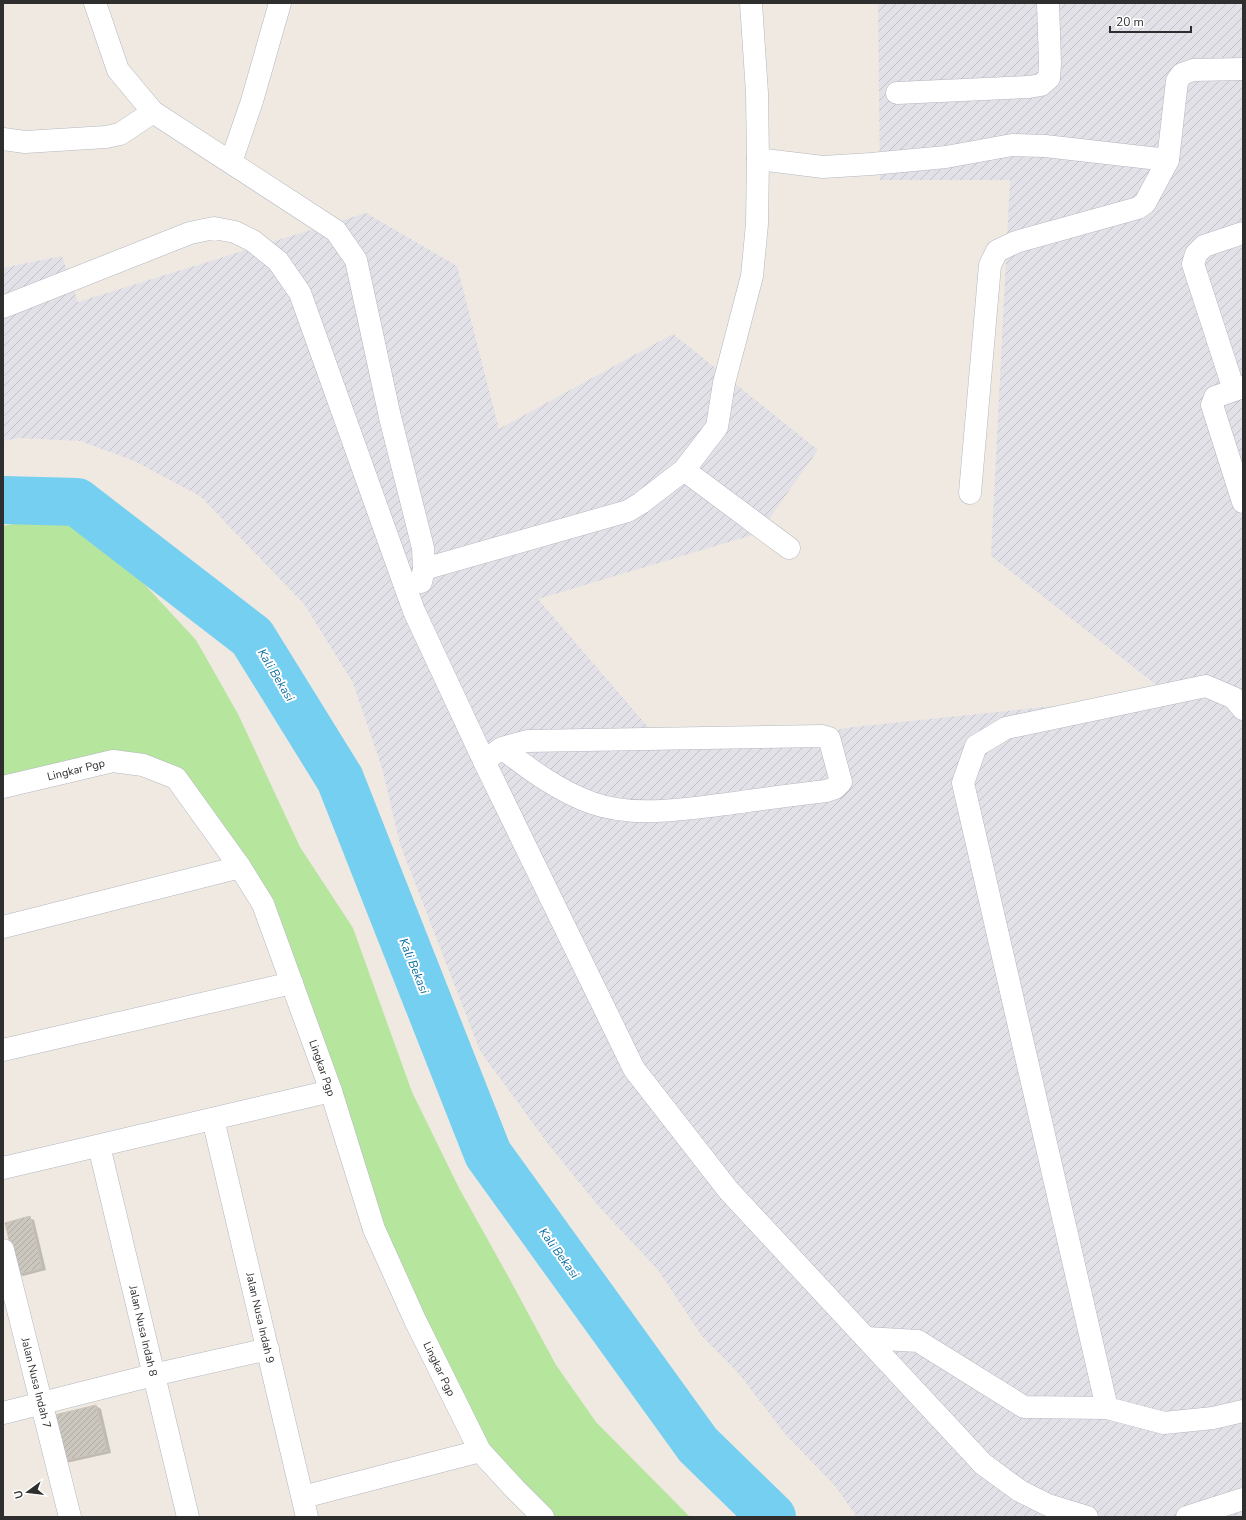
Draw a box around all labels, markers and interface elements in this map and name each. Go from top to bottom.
scale bar [1110,8,1191,34]
text: 20 m [1116,14,1144,30]
water label: Kali Bekasi [254,646,298,704]
street label: Lingkar Pgp [46,756,106,784]
water label: Kali Bekasi [396,936,432,996]
street label: Lingkar Pgp [305,1038,339,1098]
water label: Kali Bekasi [535,1225,583,1282]
street label: Jalan Nusa Indah 9 [242,1270,278,1365]
street label: Jalan Nusa Indah 8 [125,1283,161,1378]
street label: Jalan Nusa Indah 7 [17,1335,55,1430]
street label: Lingkar Pgp [419,1339,459,1399]
north arrow [8,1472,48,1512]
text: U [11,1489,27,1500]

